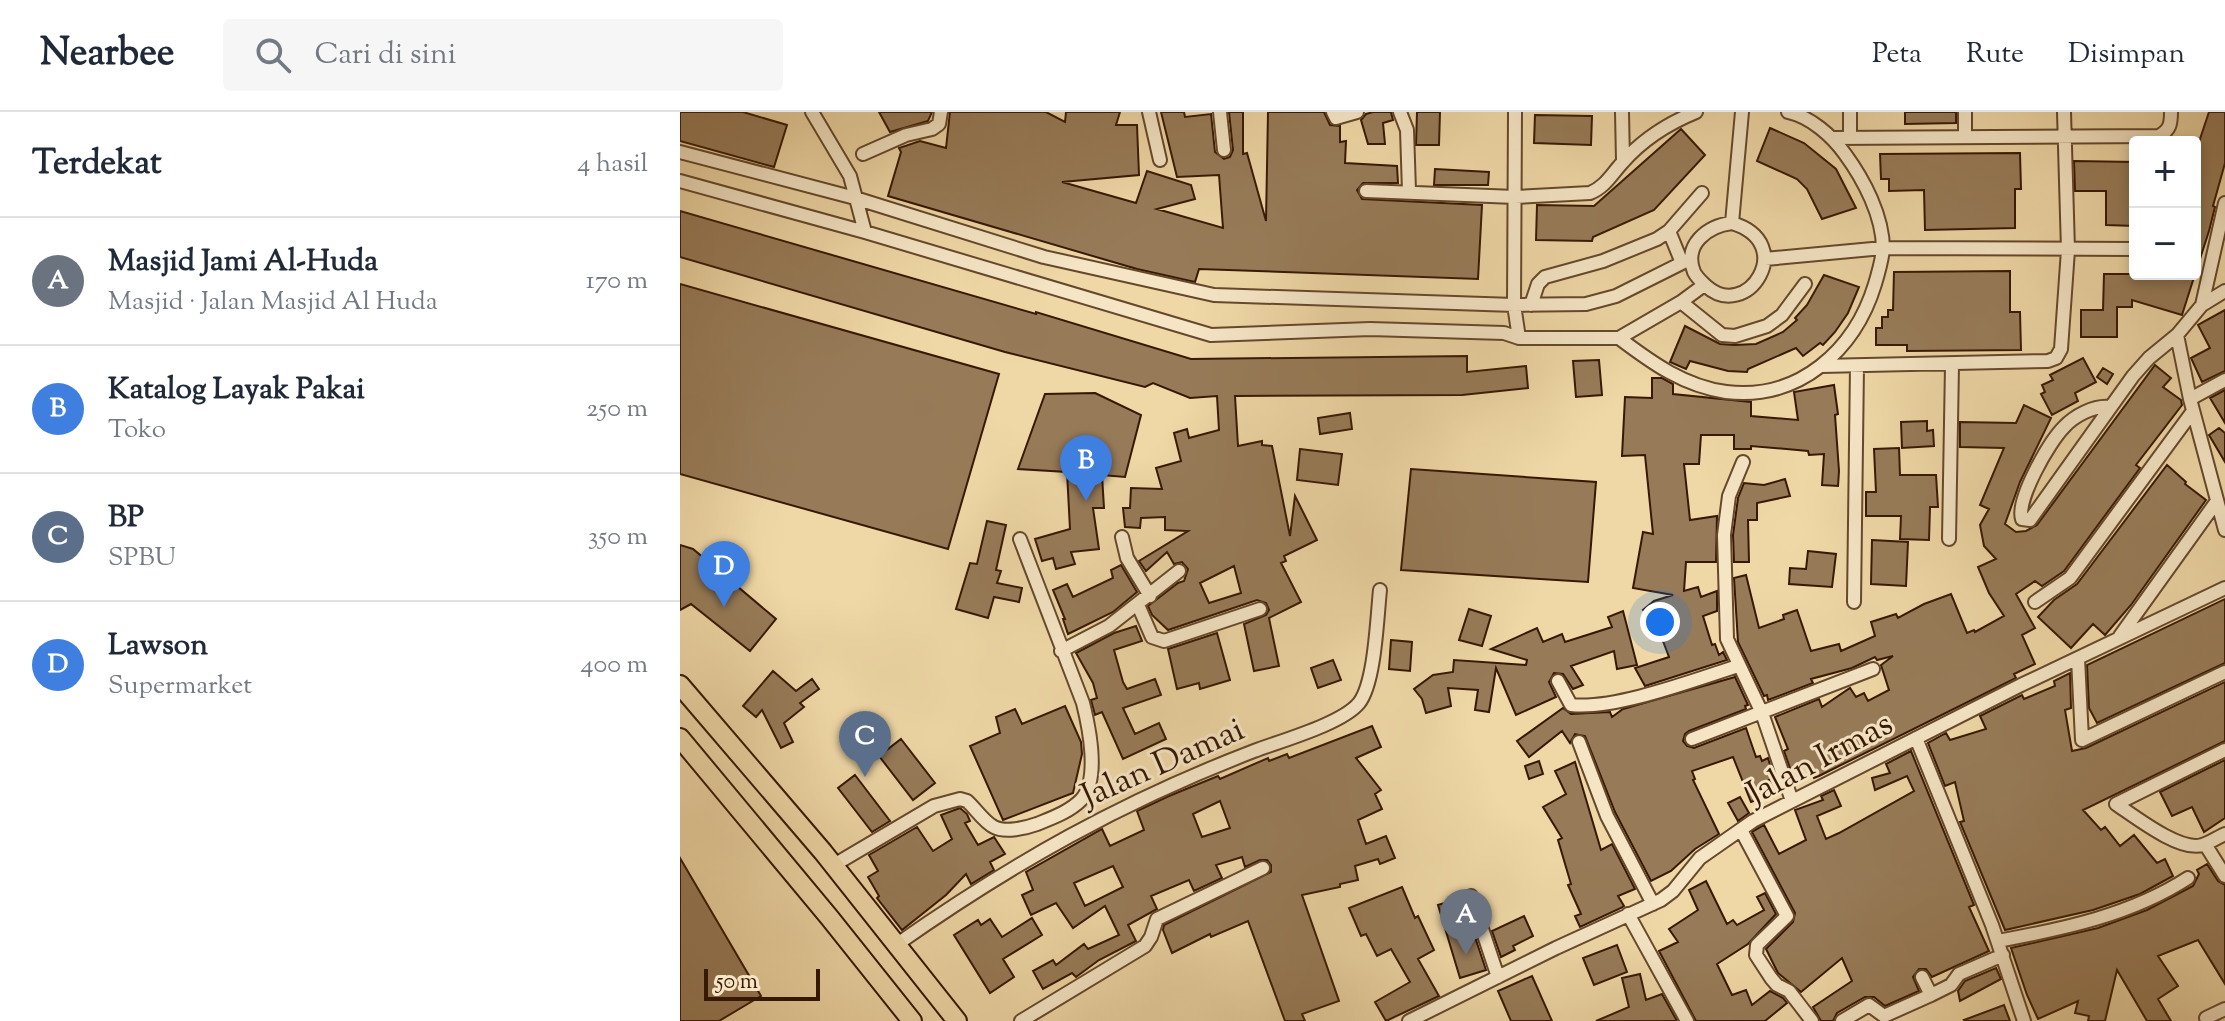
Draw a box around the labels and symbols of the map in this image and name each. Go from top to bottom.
pin: B [1060,435,1112,501]
pin: D [698,541,750,607]
your location [1640,602,1680,642]
street label: Jalan Irmas [1737,701,1902,820]
street label: Jalan Damai [1072,706,1253,823]
pin: C [839,711,891,777]
pin: A [1440,889,1492,955]
scale bar [704,965,820,1001]

